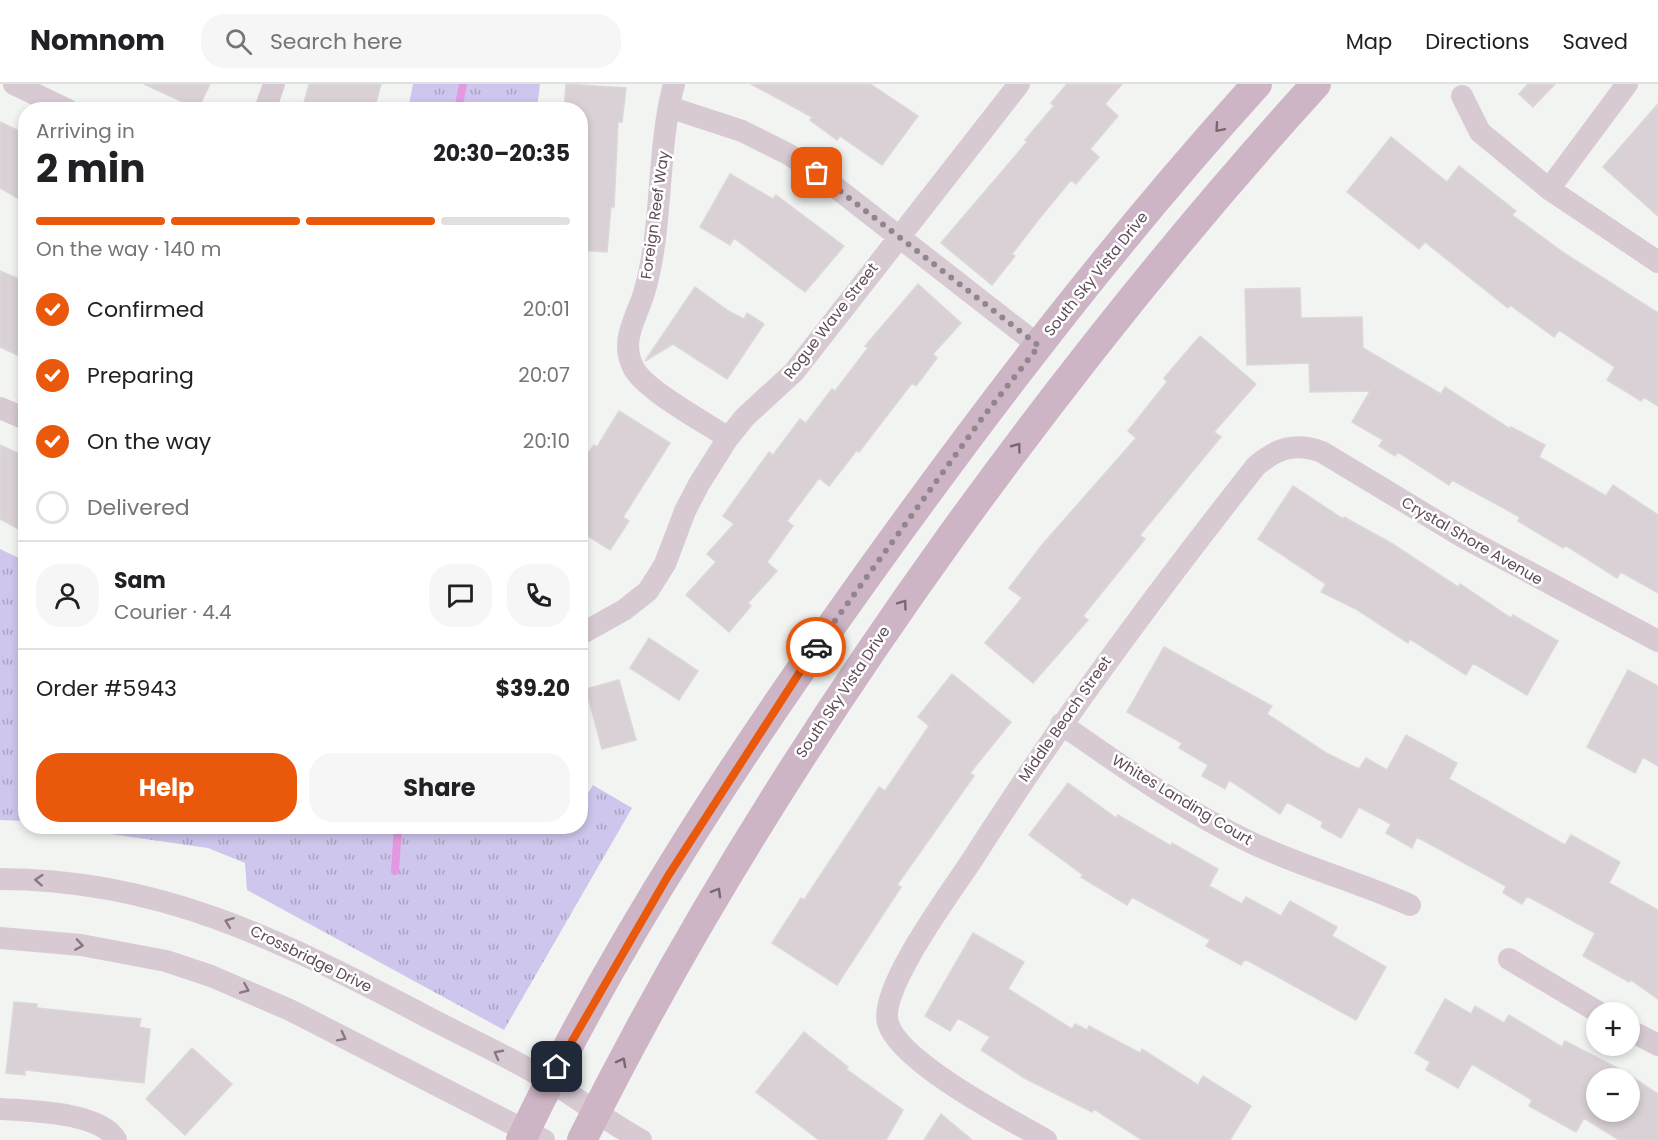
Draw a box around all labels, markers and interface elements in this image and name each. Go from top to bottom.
search box [201,14,621,68]
text: Nomnom [30,21,165,60]
icon: search [222,25,255,58]
text: Search here [270,26,402,57]
text: Map [1346,27,1392,56]
text: Directions [1425,27,1529,56]
text: Saved [1562,27,1628,56]
text: Arriving in [36,117,135,145]
one-way arrow [1215,121,1226,132]
text: 20:30–20:35 [433,138,570,169]
text: 2 min [36,141,146,196]
pin [791,147,842,198]
street label: Foreign Reef Way [635,149,674,280]
icon: bag [800,156,833,189]
street label: South Sky Vista Drive [1039,207,1153,340]
text: On the way · 140 m [36,235,221,263]
street label: Rogue Wave Street [779,258,883,383]
icon: check [36,293,69,326]
text: Confirmed [87,294,204,325]
text: 20:01 [523,295,570,323]
icon: check [36,359,69,392]
text: Preparing [87,360,194,391]
text: 20:07 [518,361,570,389]
icon: check [36,425,69,458]
text: On the way [87,426,211,457]
text: 20:10 [523,427,570,455]
one-way arrow [1010,442,1021,453]
street label: Crystal Shore Avenue [1398,491,1547,590]
text: Delivered [87,492,190,523]
button: person [36,564,99,627]
button: chat [429,564,492,627]
button: phone [507,564,570,627]
text: Sam [114,565,166,596]
text: Courier · 4.4 [114,598,232,626]
one-way arrow [895,600,906,611]
courier [786,617,846,677]
street label: South Sky Vista Drive [791,622,895,762]
icon: car [800,631,833,664]
street label: Middle Beach Street [1013,652,1116,786]
text: Order #5943 [36,673,177,704]
text: $39.20 [496,673,570,704]
street label: Whites Landing Court [1108,749,1256,850]
button: Help [36,753,297,822]
button: Share [309,753,570,822]
one-way arrow [35,874,44,887]
one-way arrow [710,888,722,898]
one-way arrow [224,916,235,929]
street label: Crossbridge Drive [247,920,376,997]
one-way arrow [74,939,84,951]
one-way arrow [238,982,249,994]
map controls [1586,1002,1640,1122]
button: + [1586,1002,1640,1056]
one-way arrow [336,1030,346,1041]
pin [531,1041,582,1092]
one-way arrow [493,1050,504,1061]
icon: home [540,1050,573,1083]
one-way arrow [615,1058,626,1068]
button: − [1586,1068,1640,1122]

